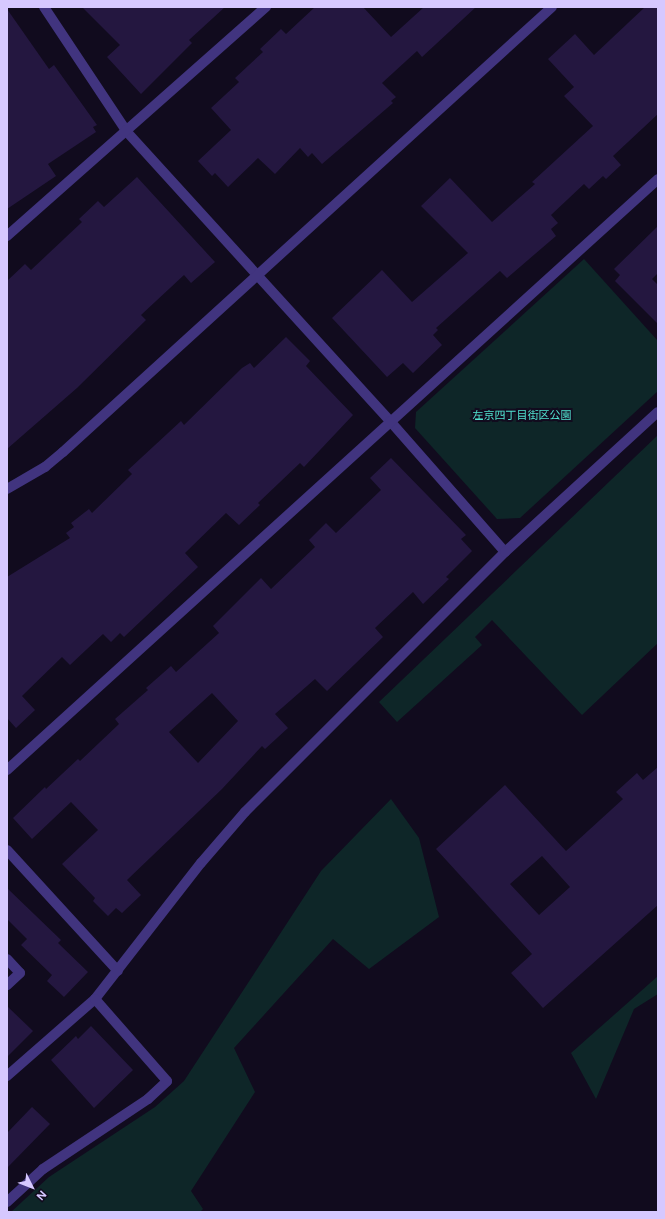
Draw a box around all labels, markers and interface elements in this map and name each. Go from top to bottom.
park label: 左京四丁目街区公園 [473,409,571,423]
north arrow [12,1167,52,1207]
text: N [34,1188,49,1203]

